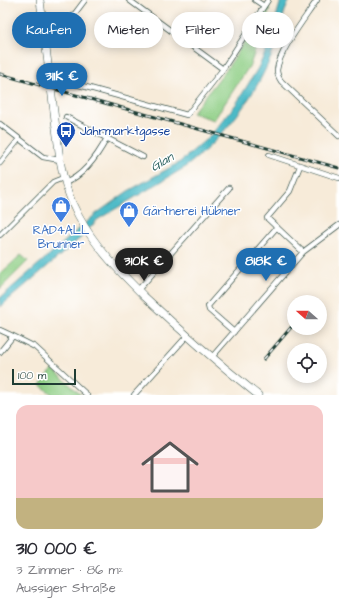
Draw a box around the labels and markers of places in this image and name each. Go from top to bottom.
pin: 311K € [29,63,95,97]
bus stop icon: Jahrmarktgasse [55,120,77,148]
place label: Jahrmarktgasse [80,123,171,141]
shop icon: RAD4ALL Brunner [50,195,72,223]
shop icon: Gärtnerei Hübner [118,200,140,228]
place label: Gärtnerei Hübner [143,203,241,220]
place label: RAD4ALL Brunner [33,222,90,253]
pin: 310K € [111,248,177,282]
pin: 818K € [233,248,299,282]

